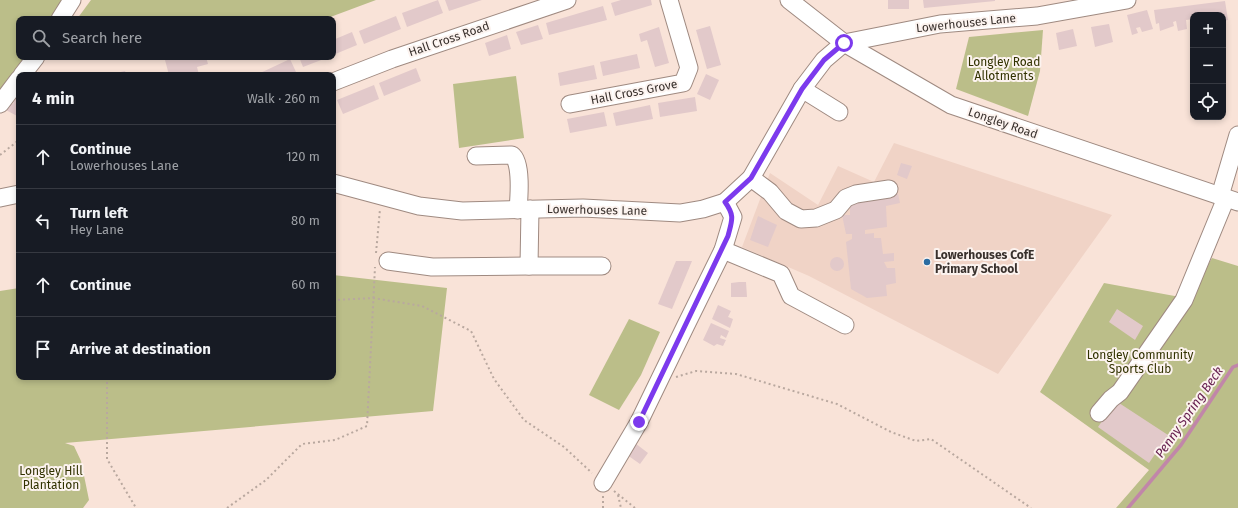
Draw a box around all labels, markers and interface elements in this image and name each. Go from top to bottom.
street label: Lowerhouses Lane [915,11,1017,35]
map controls [1190,12,1226,120]
button: + [1190,12,1226,48]
search box [16,16,336,60]
street label: Hall Cross Road [407,19,491,59]
icon: search [30,27,52,49]
text: Search here [62,29,142,47]
route start [835,34,853,52]
button: − [1190,48,1226,84]
park label: Longley Road Allotments [968,55,1040,83]
street label: Hall Cross Grove [589,77,679,107]
button: locate [1190,84,1226,120]
text: 4 min [32,88,75,109]
text: Walk · 260 m [247,91,320,106]
street label: Longley Road [966,105,1040,141]
text: Continue [70,140,131,158]
icon: ahead [32,146,54,168]
text: 120 m [286,149,320,164]
text: Lowerhouses Lane [70,158,179,173]
street label: Lowerhouses Lane [547,202,647,218]
text: Turn left [70,204,128,222]
icon: left [32,210,54,232]
text: 80 m [291,213,320,228]
text: Hey Lane [70,222,124,237]
place label: Lowerhouses CofE Primary School [935,248,1034,276]
marker: Lowerhouses CofE Primary School [922,257,932,267]
icon: ahead [32,274,54,296]
text: Continue [70,276,131,294]
text: 60 m [291,277,320,292]
icon: arrive [32,338,54,360]
text: Arrive at destination [70,340,211,358]
park label: Longley Community Sports Club [1087,348,1193,376]
water label: Penny Spring Beck [1152,364,1226,460]
route end [630,413,648,431]
park label: Longley Hill Plantation [19,464,83,492]

